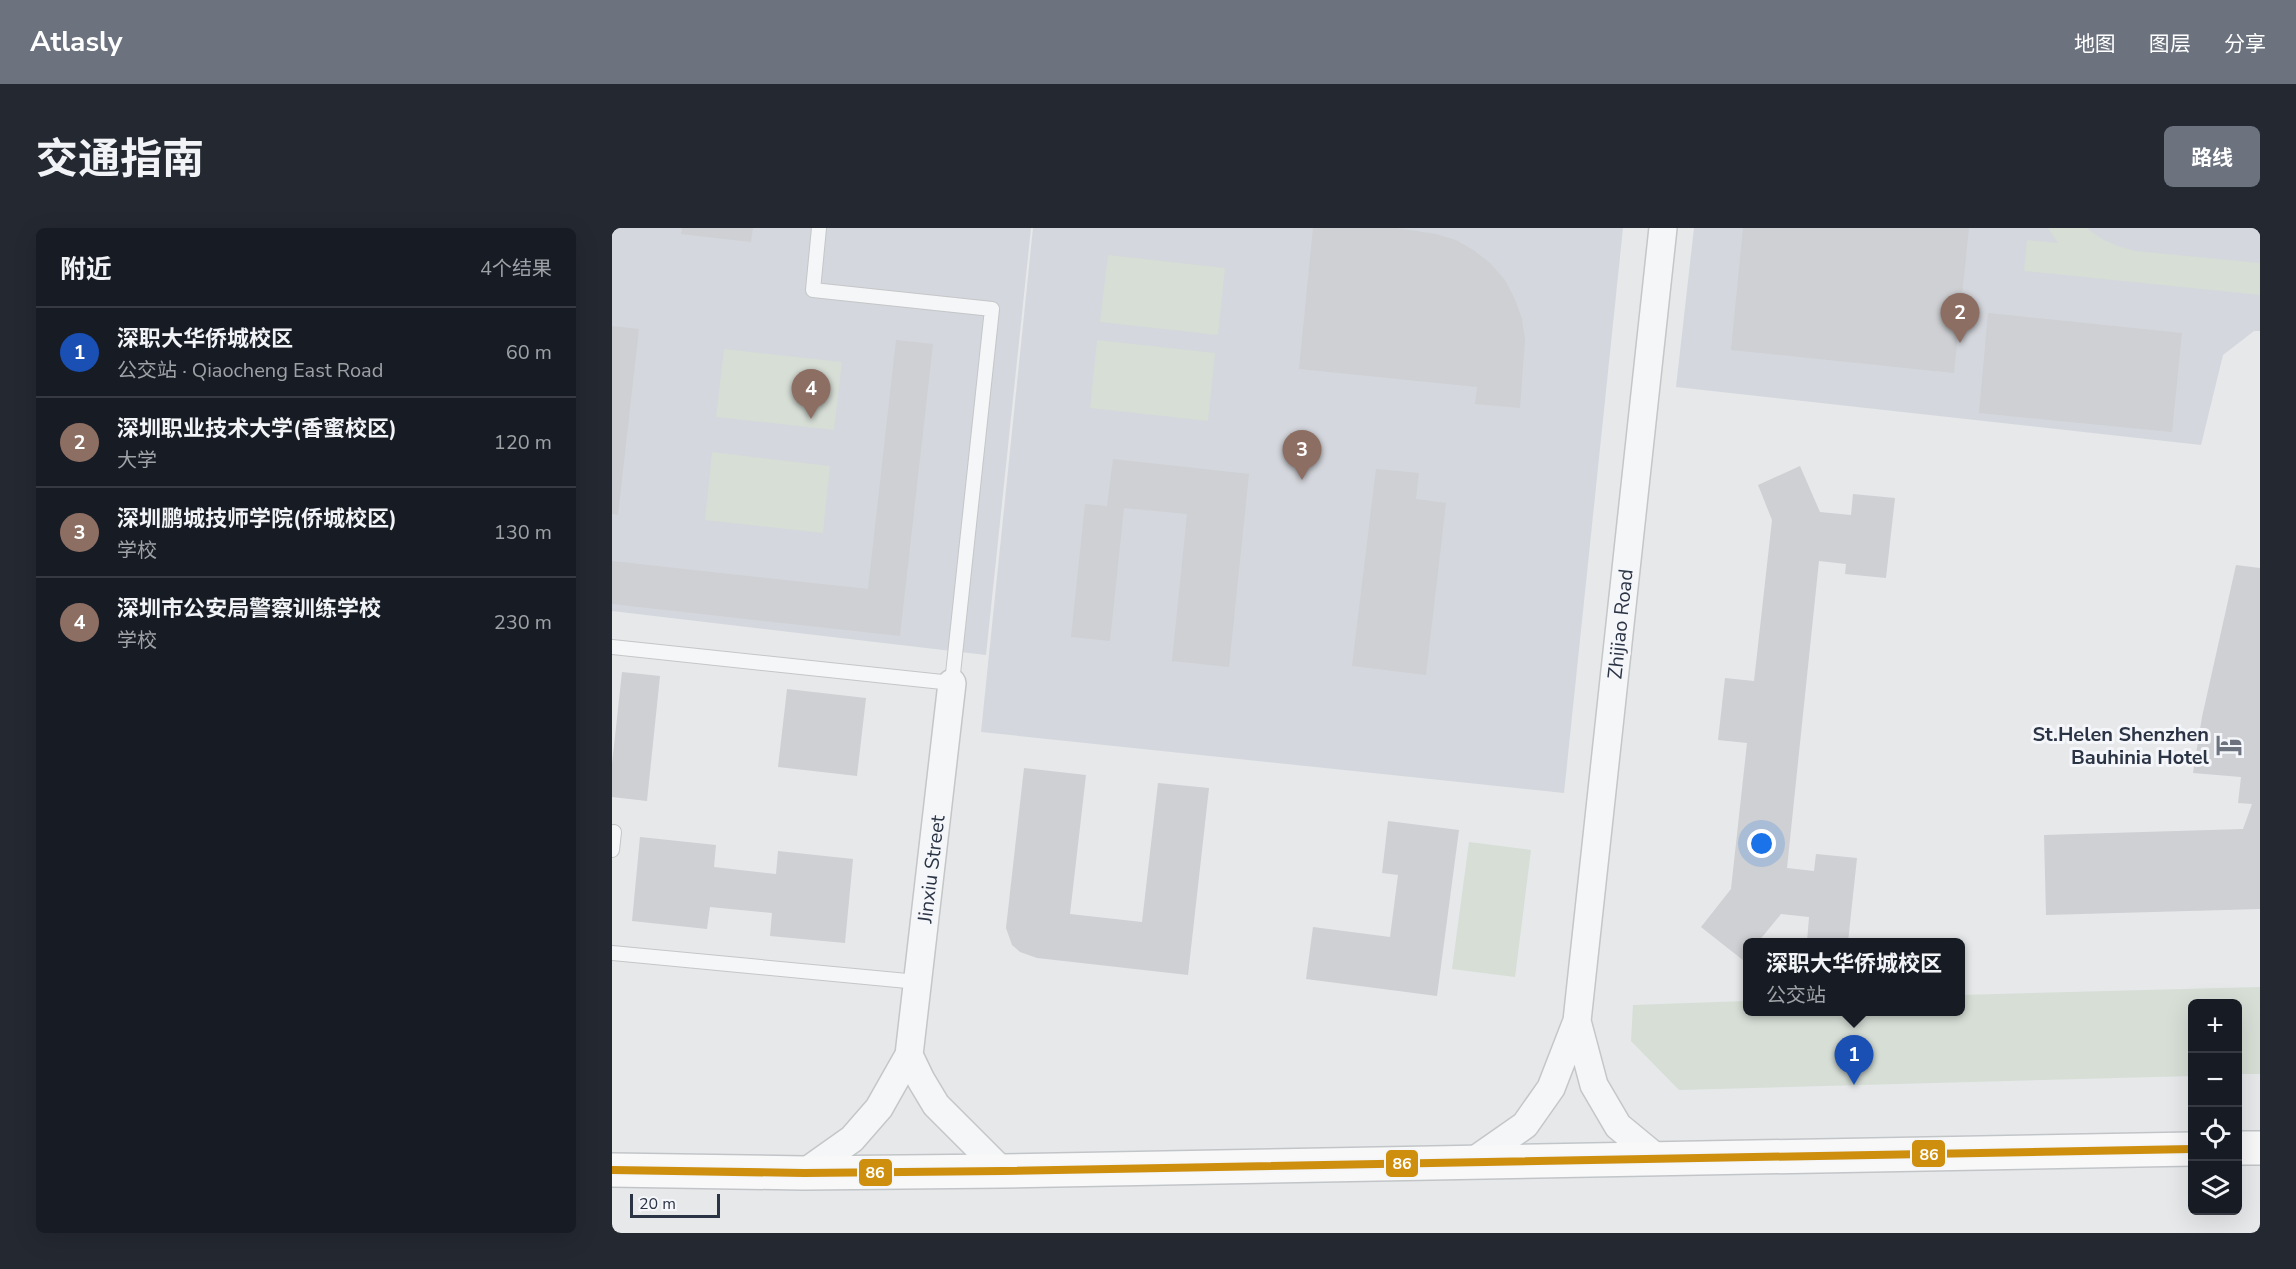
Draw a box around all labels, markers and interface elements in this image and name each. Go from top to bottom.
text: Atlasly [30,23,122,61]
text: 地图 [2074,30,2116,58]
text: 图层 [2149,30,2191,58]
text: 分享 [2224,30,2266,58]
button: 路线 [2164,126,2260,187]
text: 交通指南 [36,131,204,188]
text: 附近 [60,252,112,287]
text: 4个结果 [480,255,552,282]
pin: 2 [1940,294,1980,343]
text: 深职大华侨城校区 [117,324,293,354]
text: 1 [74,339,86,366]
text: 60 m [506,339,552,366]
text: 公交站 · Qiaocheng East Road [117,357,383,384]
pin: 4 [792,370,830,419]
text: 深圳职业技术大学(香蜜校区) [117,414,397,444]
text: 2 [74,429,86,456]
text: 120 m [494,429,552,456]
pin: 3 [1282,430,1322,480]
text: 大学 [117,447,157,474]
text: 深圳鹏城技师学院(侨城校区) [117,504,397,534]
text: 3 [74,519,86,546]
text: 130 m [494,519,552,546]
text: 学校 [117,537,157,564]
street label: Zhijiao Road [1601,568,1640,680]
text: 深圳市公安局警察训练学校 [117,594,381,624]
text: 4 [74,609,86,636]
text: 230 m [494,609,552,636]
text: 学校 [117,627,157,654]
place label: St.Helen Shenzhen Bauhinia Hotel [2032,721,2210,771]
hotel icon: St.Helen Shenzhen Bauhinia Hotel [2214,730,2244,760]
street label: Jinxiu Street [911,813,952,926]
your location [1747,829,1776,858]
popup [1743,938,1965,1016]
text: 深职大华侨城校区 [1766,949,1942,979]
text: 公交站 [1766,982,1826,1009]
map controls [2188,999,2242,1215]
button: + [2188,999,2242,1053]
pin: 1 [1834,1036,1874,1085]
button: − [2188,1053,2242,1107]
button: locate [2188,1107,2242,1161]
line badge: 86 [1911,1139,1946,1168]
text: 86 [1919,1144,1939,1166]
line badge: 86 [1385,1149,1419,1178]
text: 86 [1392,1153,1412,1175]
line badge: 86 [858,1158,893,1187]
button: layers [2188,1161,2242,1215]
text: 86 [865,1162,885,1184]
scale bar [630,1191,720,1218]
text: 20 m [639,1193,676,1215]

